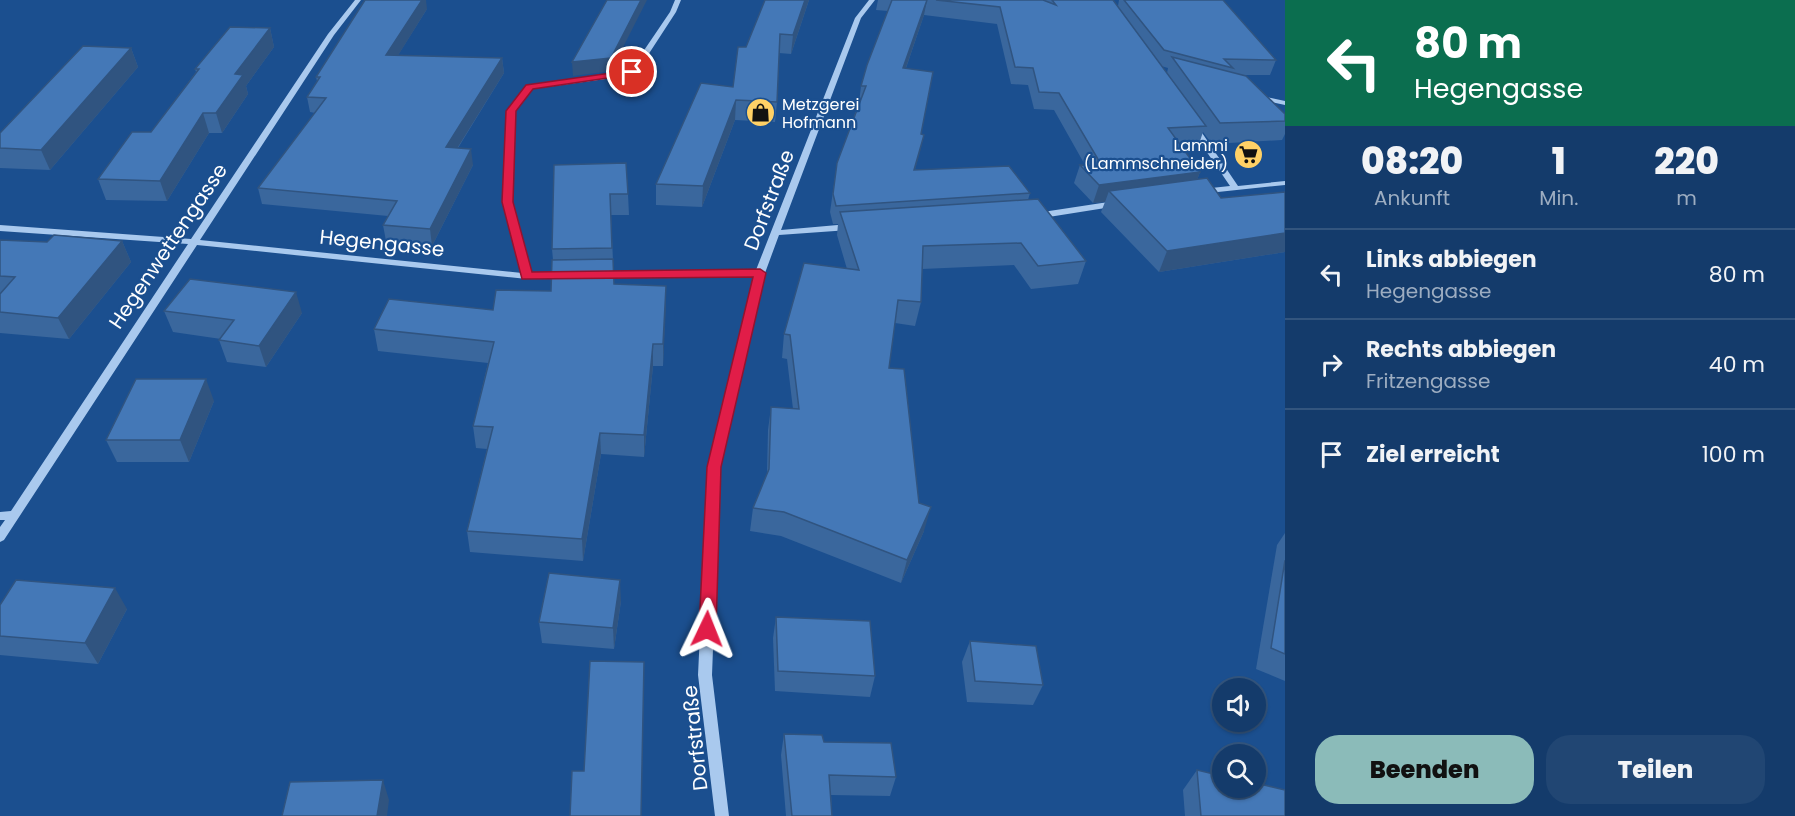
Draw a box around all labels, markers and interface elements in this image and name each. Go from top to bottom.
text: 80 m [1414,14,1522,73]
icon: left [1315,24,1393,102]
pin [606,46,657,97]
icon: arrive [615,55,648,88]
text: Hegengasse [1414,70,1583,107]
place label: Metzgerei Hofmann [782,93,859,134]
shop icon: Metzgerei Hofmann [745,97,777,129]
place label: Lammi (Lammschneider) [1084,134,1228,175]
text: 08:20 [1361,136,1463,187]
text: 1 [1552,136,1566,187]
text: 220 [1654,136,1719,187]
supermarket icon: Lammi (Lammschneider) [1233,138,1265,170]
street label: Dorfstraße [737,146,801,254]
street label: Hegenwettengasse [102,158,234,334]
text: Ankunft [1374,184,1450,212]
text: Min. [1539,184,1578,212]
text: m [1676,184,1697,212]
street label: Hegengasse [318,223,446,263]
text: Links abbiegen [1366,244,1537,275]
icon: left [1315,258,1348,291]
text: 80 m [1709,259,1765,290]
text: Hegengasse [1366,277,1491,305]
text: Rechts abbiegen [1366,334,1556,365]
icon: right [1315,348,1348,381]
text: 40 m [1709,349,1765,380]
text: Fritzengasse [1366,367,1490,395]
icon: arrive [1315,438,1348,471]
text: Ziel erreicht [1366,439,1500,470]
text: 100 m [1702,439,1765,470]
position arrow [675,597,739,661]
map controls [1212,678,1266,798]
button: sound [1212,678,1266,732]
street label: Dorfstraße [676,684,714,792]
button: Beenden [1315,735,1534,804]
button: Teilen [1546,735,1765,804]
button: search [1212,744,1266,798]

